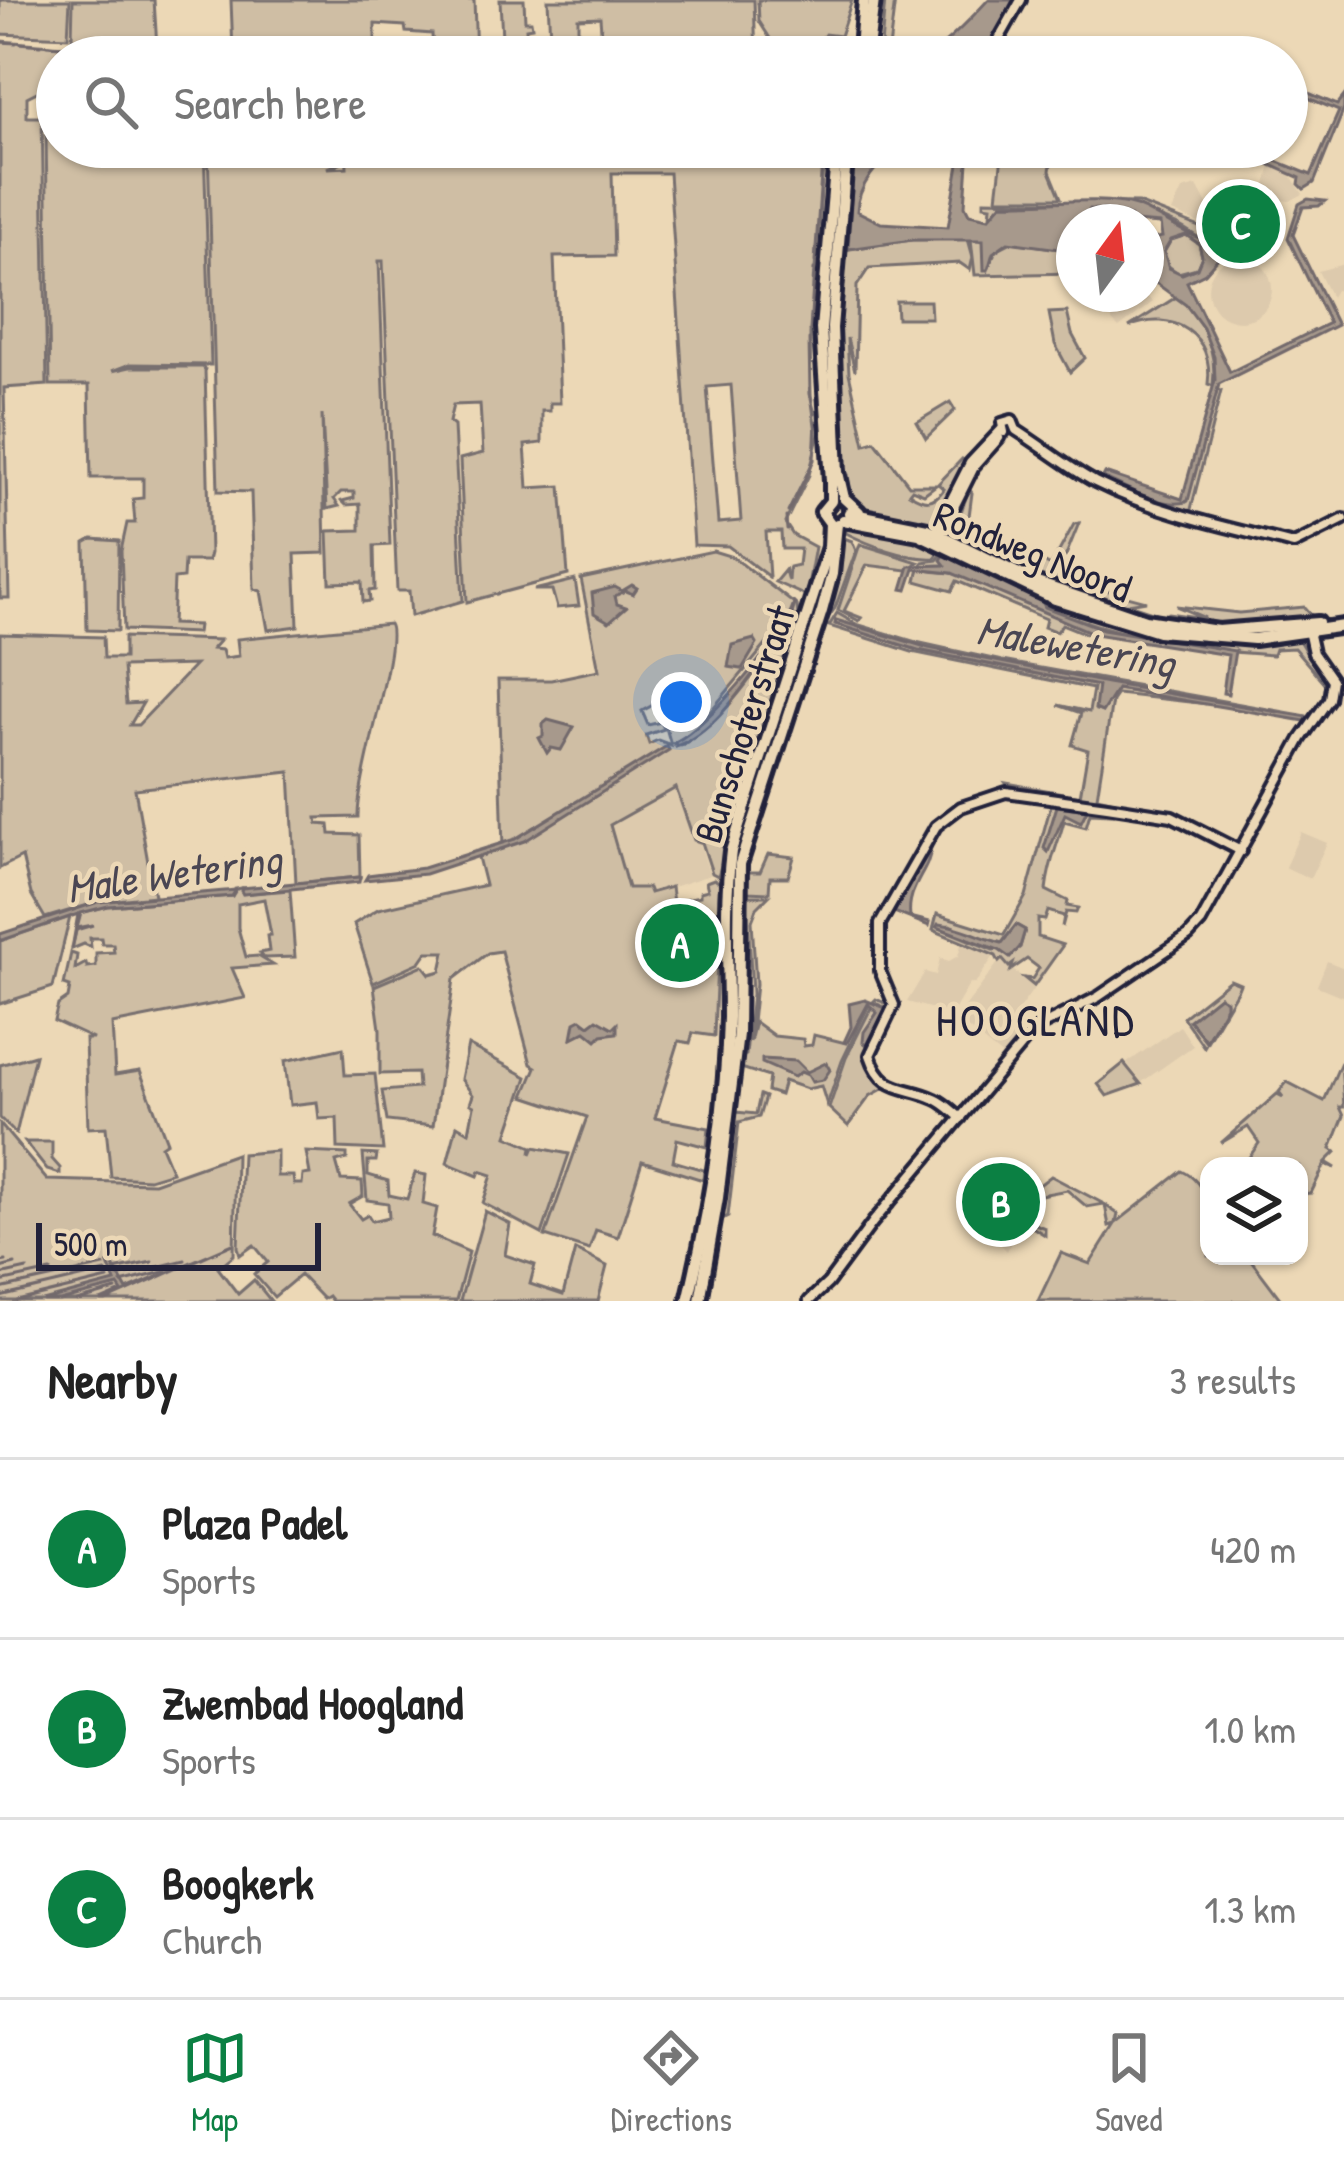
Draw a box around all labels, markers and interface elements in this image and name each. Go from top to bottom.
search box [36,36,1308,168]
icon: search [78,69,144,135]
text: Search here [174,72,366,133]
pin: C [1202,179,1280,269]
north arrow [1056,204,1164,312]
street label: Rondweg Noord [927,487,1140,614]
street label: Bunschoterstraat [680,598,807,849]
water label: Malewetering [973,600,1182,692]
your location [651,672,711,732]
water label: Male Wetering [63,829,287,917]
pin: A [641,898,719,988]
district label: HOOGLAND [936,989,1136,1050]
pin: B [962,1157,1040,1247]
map controls [1200,1157,1308,1265]
button: layers [1200,1157,1308,1265]
scale bar [36,1217,321,1270]
text: 500 m [54,1222,128,1266]
text: Nearby [48,1345,178,1414]
text: 3 results [1170,1353,1296,1406]
text: Plaza Padel [162,1492,347,1553]
text: A [77,1522,97,1575]
text: 420 m [1210,1522,1296,1575]
text: Sports [162,1553,256,1606]
text: Zwembad Hoogland [162,1672,463,1733]
text: B [77,1702,97,1755]
text: 1.0 km [1204,1702,1296,1755]
text: Sports [162,1733,256,1786]
text: Boogkerk [162,1852,314,1913]
text: C [76,1882,98,1935]
text: 1.3 km [1204,1882,1296,1935]
text: Church [162,1913,262,1966]
tab: Map [182,2025,248,2141]
tab: Directions [611,2025,732,2141]
tab: Saved [1095,2025,1162,2141]

